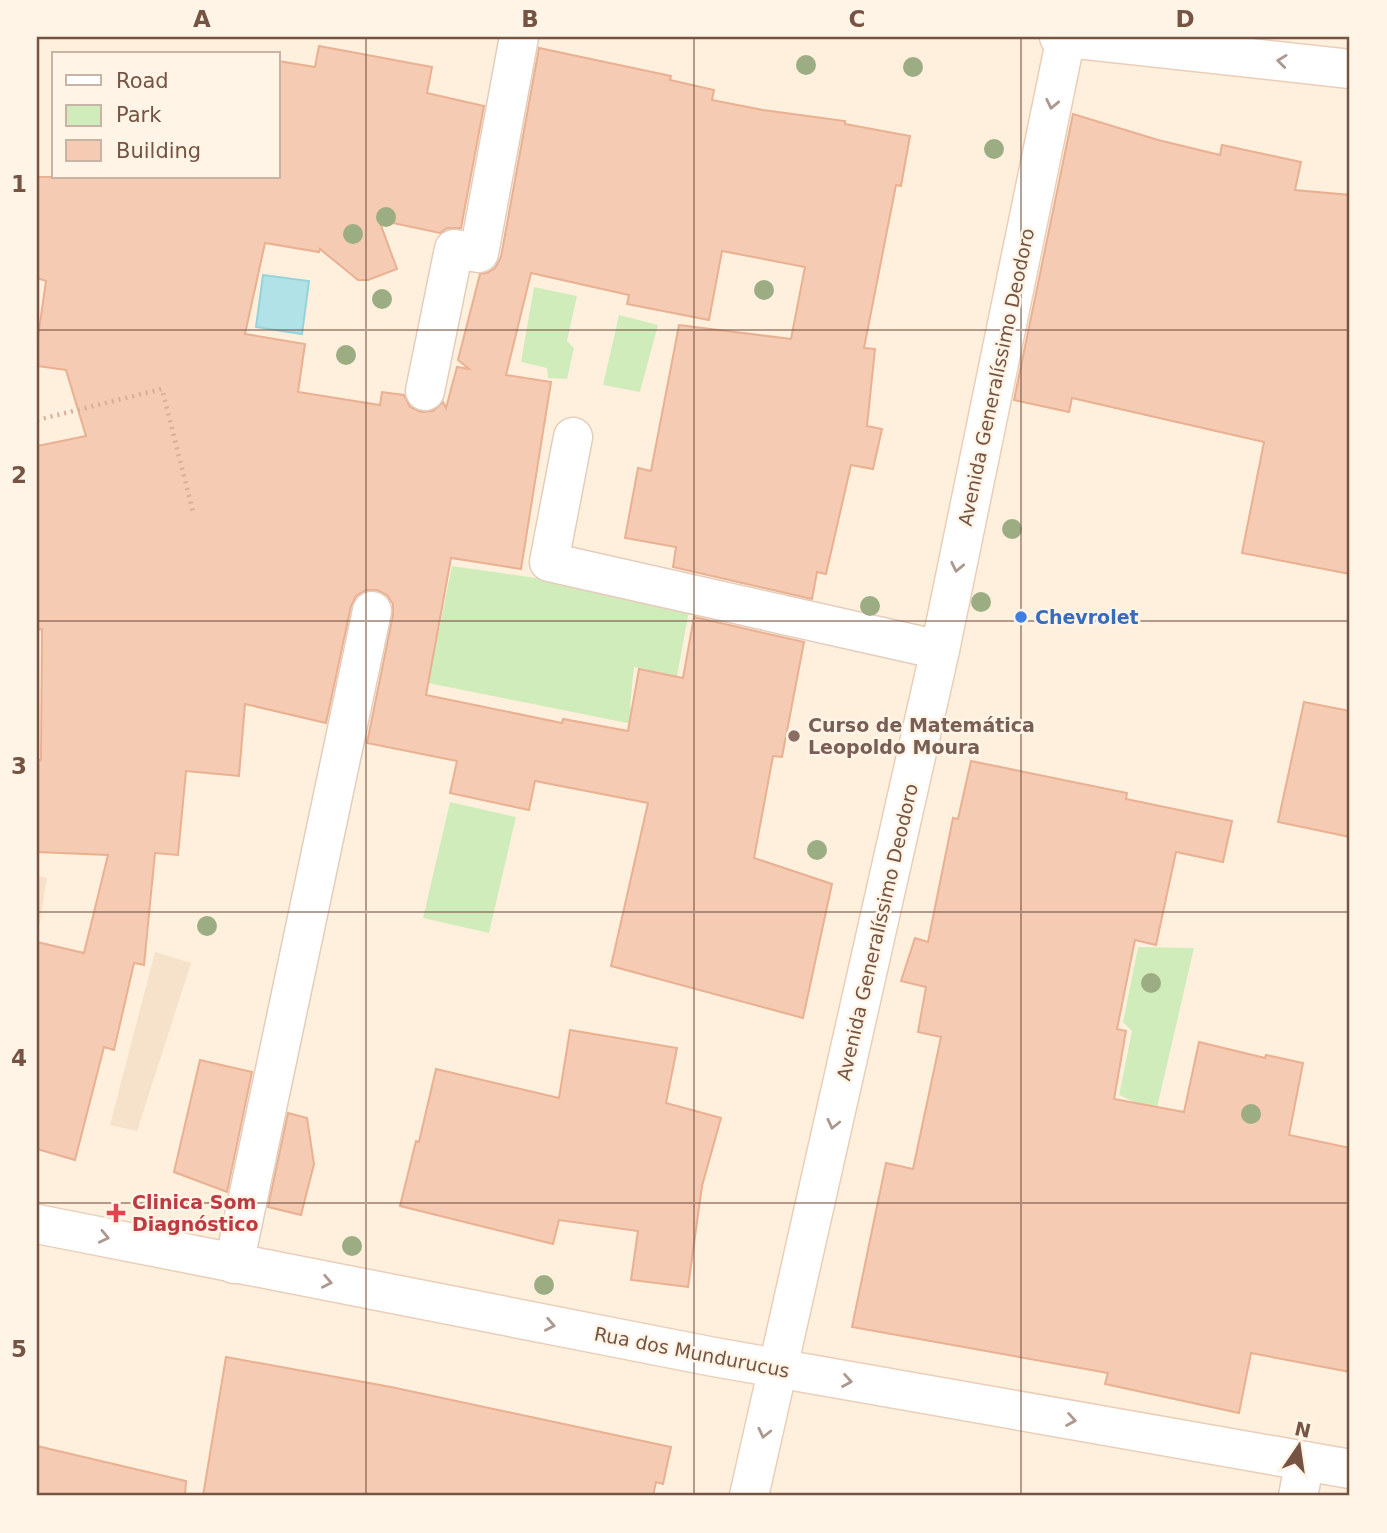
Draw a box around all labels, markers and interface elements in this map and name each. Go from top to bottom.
text: A [193,6,211,32]
text: B [521,6,539,32]
text: C [849,6,865,32]
text: D [1175,6,1195,32]
legend [52,52,280,178]
one-way arrow [1277,54,1288,69]
text: Road [116,69,169,93]
one-way arrow [1045,98,1060,110]
text: Park [116,103,162,127]
text: Building [116,139,201,163]
text: 1 [11,171,27,197]
street label: Avenida Generalíssimo Deodoro [954,226,1038,528]
text: 2 [11,462,27,488]
one-way arrow [951,561,966,573]
place label: Chevrolet [1035,606,1139,628]
marker: Chevrolet [1013,609,1029,625]
place label: Curso de Matemática Leopoldo Moura [808,714,1035,758]
marker: Curso de Matemática Leopoldo Moura [786,728,802,744]
text: 3 [11,753,27,779]
street label: Avenida Generalíssimo Deodoro [832,781,922,1083]
text: 4 [11,1045,27,1071]
one-way arrow [827,1118,842,1130]
place label: Clinica Som Diagnóstico [132,1191,259,1235]
marker: Clinica Som Diagnóstico [106,1203,126,1223]
one-way arrow [98,1229,110,1244]
one-way arrow [321,1274,333,1289]
one-way arrow [544,1317,556,1332]
street label: Rua dos Mundurucus [592,1322,792,1382]
text: 5 [11,1336,27,1362]
one-way arrow [841,1372,853,1387]
north arrow [1264,1410,1334,1480]
one-way arrow [1065,1412,1077,1427]
text: N [1293,1417,1313,1442]
one-way arrow [758,1426,772,1438]

